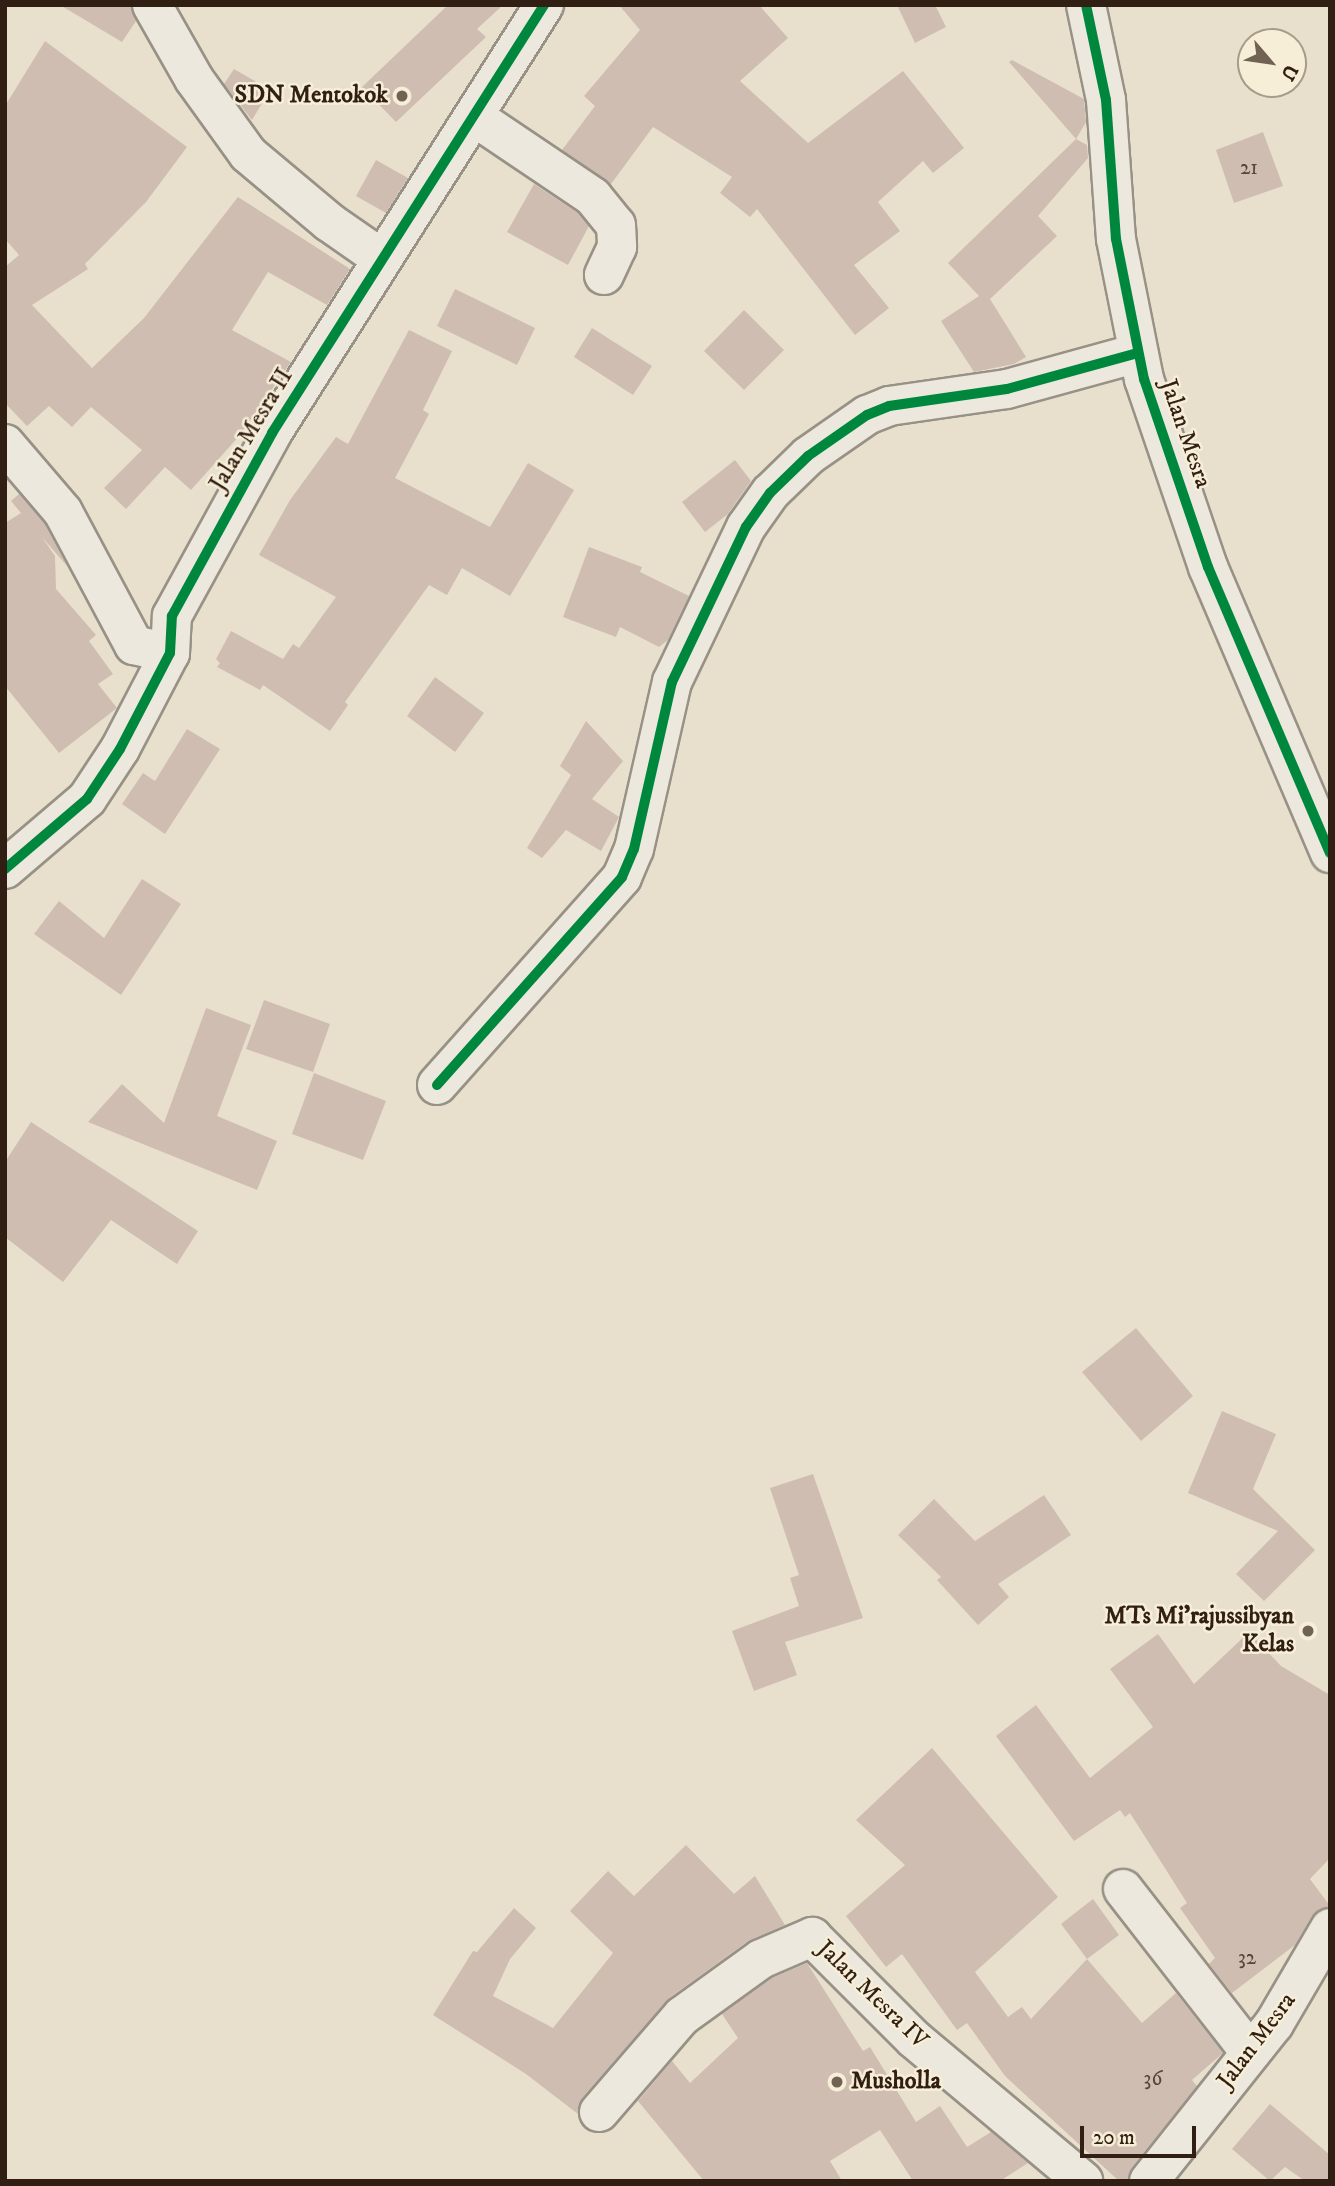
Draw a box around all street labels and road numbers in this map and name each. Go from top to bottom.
street label: Jalan Mesra II [204,363,300,497]
street label: Jalan Mesra [1153,376,1217,492]
street label: Jalan Mesra IV [810,1935,934,2055]
street label: Jalan Mesra [1211,1987,1303,2095]

